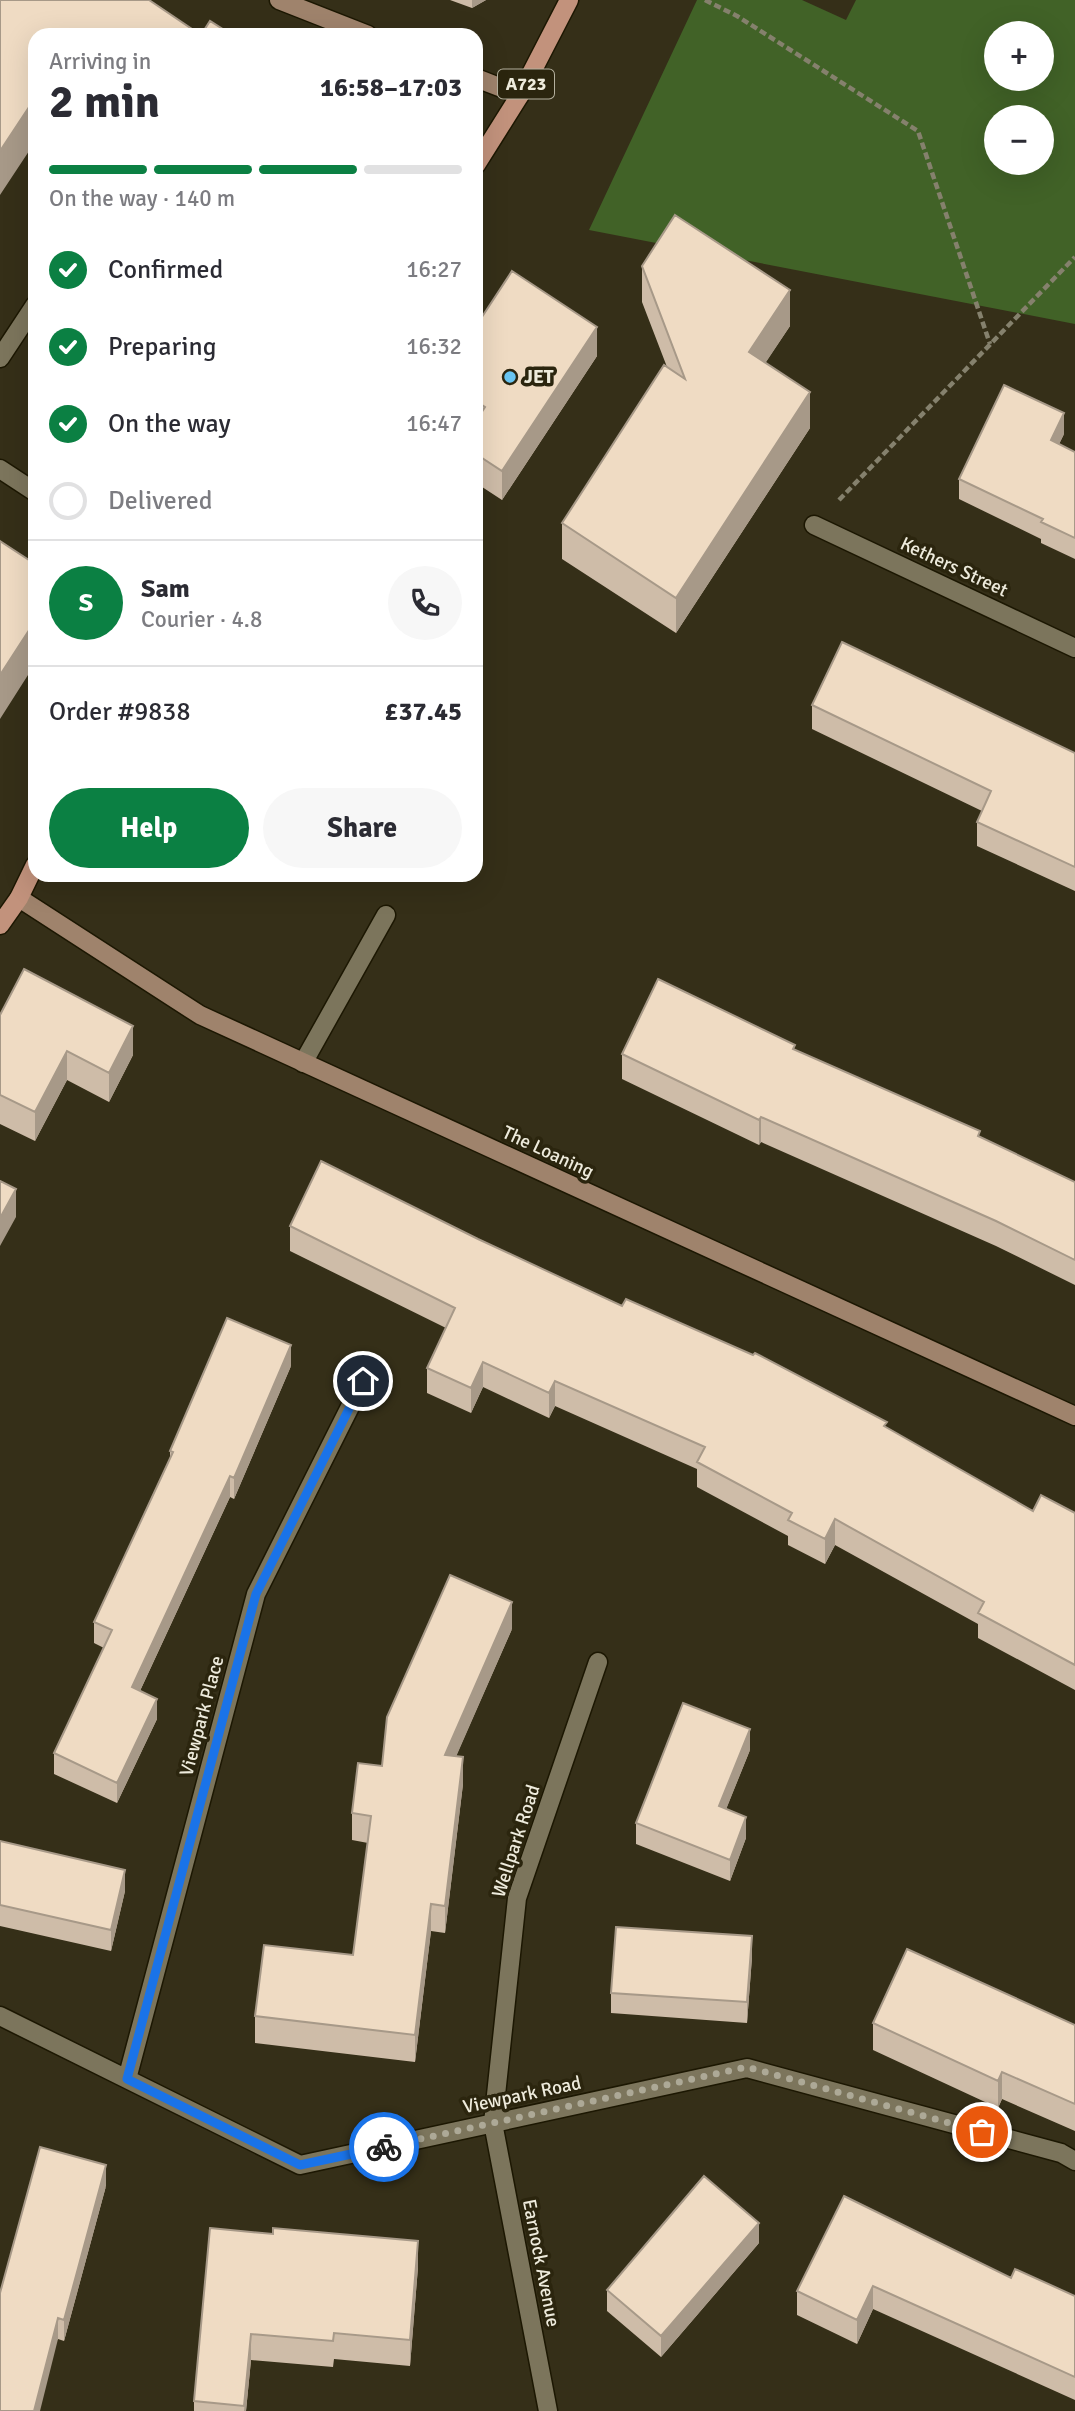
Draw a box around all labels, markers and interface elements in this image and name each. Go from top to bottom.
map controls [984,21,1054,175]
button: + [984,21,1054,91]
text: Arriving in [49,47,151,76]
road number: A723 [498,70,554,98]
text: 16:58–17:03 [320,72,462,104]
text: 2 min [49,74,160,130]
button: − [984,105,1054,175]
text: On the way · 140 m [49,184,235,213]
icon: check [49,251,87,289]
text: Confirmed [108,254,223,286]
text: 16:27 [406,255,462,284]
icon: check [49,328,87,366]
text: Preparing [108,331,216,363]
text: 16:32 [406,332,462,361]
place label: JET [524,365,554,389]
marker: JET [502,369,518,385]
icon: check [49,405,87,443]
text: On the way [108,408,231,440]
text: 16:47 [406,409,462,438]
text: Delivered [108,485,213,517]
street label: Kethers Street [896,532,1012,603]
button: phone [388,566,462,640]
text: Sam [141,573,190,605]
text: S [79,587,93,619]
text: Courier · 4.8 [141,605,262,634]
text: Order #9838 [49,696,190,728]
text: £37.45 [384,696,462,728]
button: Help [49,788,249,868]
button: Share [263,788,462,868]
street label: The Loaning [498,1120,598,1184]
pin [333,1351,393,1411]
icon: home [344,1362,382,1400]
street label: Viewpark Place [174,1653,230,1779]
street label: Wellpark Road [487,1782,545,1900]
street label: Viewpark Road [461,2071,583,2119]
pin [952,2102,1012,2162]
courier [349,2112,419,2182]
icon: bag [963,2113,1001,2151]
icon: bike [365,2128,403,2166]
street label: Earnock Avenue [517,2197,565,2329]

